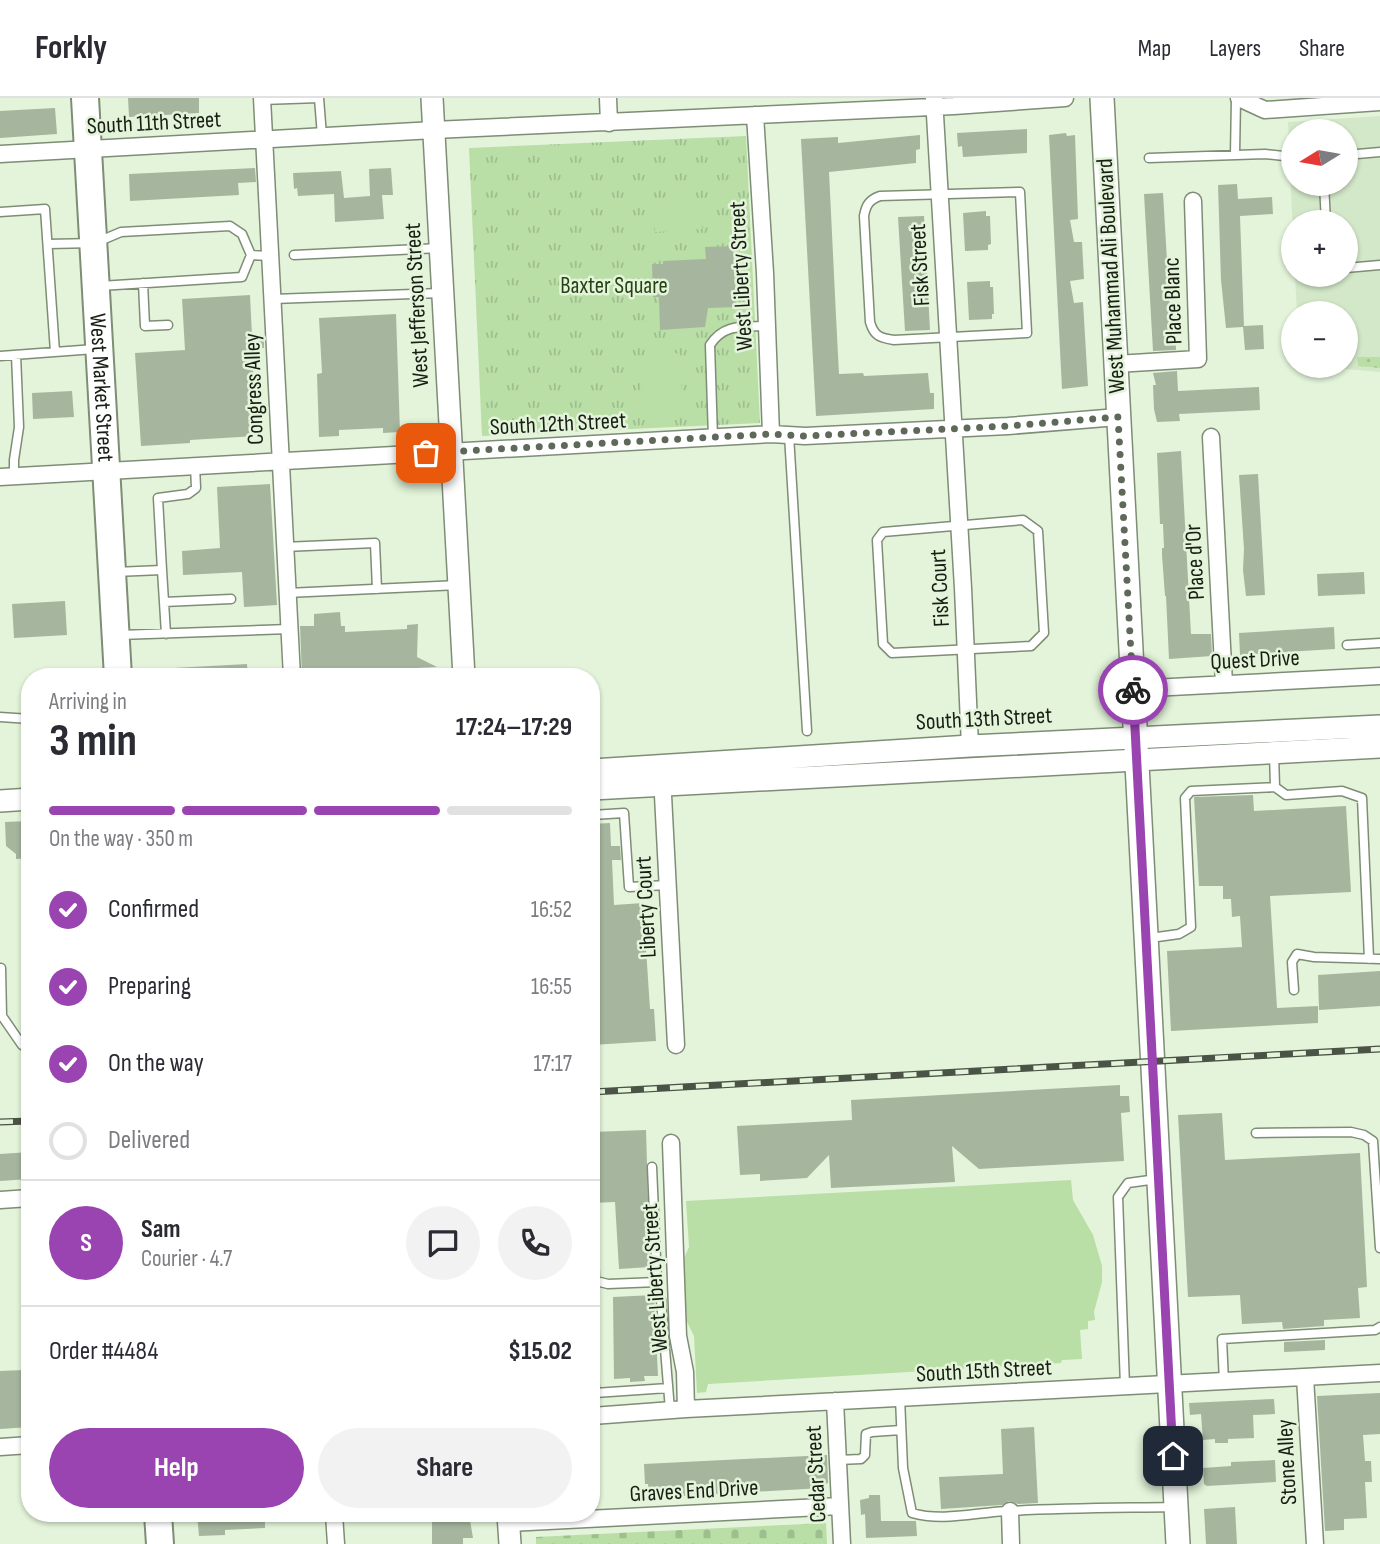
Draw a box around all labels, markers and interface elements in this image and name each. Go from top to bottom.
text: Forkly [35,28,107,68]
text: Map [1138,34,1171,63]
text: Layers [1209,34,1261,63]
text: Share [1299,34,1345,63]
street label: South 11th Street [86,105,222,141]
north arrow [1281,119,1358,196]
map controls [1281,119,1358,378]
street label: West Muhammad Ali Boulevard [1091,158,1131,394]
street label: West Liberty Street [723,201,759,351]
button: + [1281,210,1358,287]
street label: West Jefferson Street [399,222,435,388]
street label: Fisk Street [904,223,936,307]
street label: Place Blanc [1157,257,1189,345]
park label: Baxter Square [560,272,668,300]
button: − [1281,301,1358,378]
street label: West Market Street [83,312,120,463]
street label: Congress Alley [238,333,270,445]
street label: South 12th Street [489,406,627,442]
pin [396,423,456,483]
icon: bag [407,434,445,472]
street label: Place d'Or [1179,523,1211,601]
street label: Fisk Court [924,548,956,628]
street label: Quest Drive [1210,644,1300,676]
courier [1098,655,1168,725]
icon: bike [1114,671,1152,709]
text: Arriving in [49,688,127,716]
street label: South 13th Street [915,701,1053,737]
text: 17:24–17:29 [456,712,572,743]
text: 3 min [49,714,137,769]
text: On the way · 350 m [49,825,193,853]
street label: Liberty Court [629,855,663,959]
icon: check [49,891,87,929]
text: Confirmed [108,894,199,925]
text: 16:52 [531,896,572,924]
icon: check [49,968,87,1006]
text: Preparing [108,971,191,1002]
text: 16:55 [531,973,572,1001]
icon: check [49,1045,87,1083]
text: On the way [108,1048,204,1079]
text: 17:17 [533,1050,572,1078]
text: Delivered [108,1125,190,1156]
street label: West Liberty Street [636,1203,674,1353]
button: chat [406,1206,480,1280]
button: phone [498,1206,572,1280]
text: Sam [141,1214,181,1245]
text: S [80,1228,92,1259]
text: Courier · 4.7 [141,1245,232,1273]
text: Order #4484 [49,1336,158,1367]
text: $15.02 [508,1336,572,1367]
street label: South 15th Street [915,1353,1053,1389]
street label: Stone Alley [1271,1418,1303,1505]
street label: Cedar Street [799,1425,833,1523]
pin [1143,1426,1203,1486]
button: Help [49,1428,304,1508]
button: Share [318,1428,572,1508]
icon: home [1154,1437,1192,1475]
street label: Graves End Drive [629,1474,759,1508]

